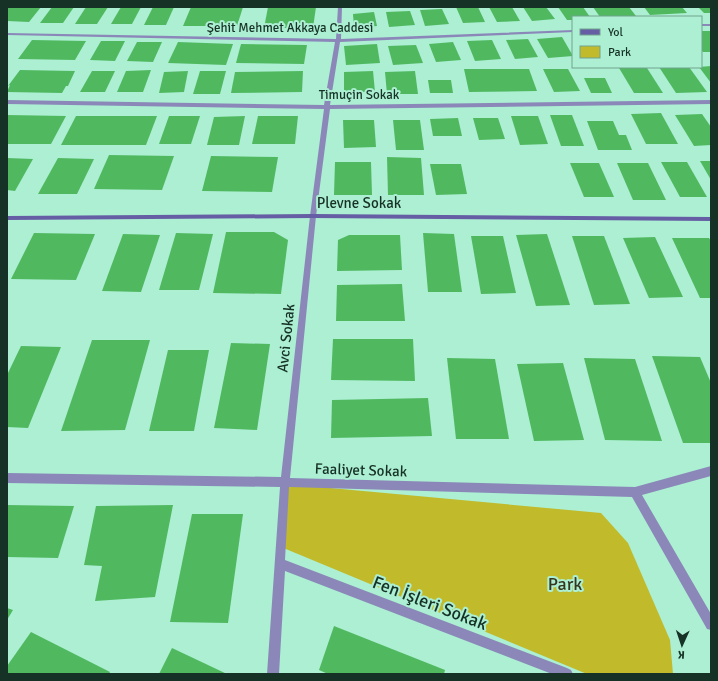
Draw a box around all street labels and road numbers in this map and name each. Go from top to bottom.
street label: Şehit Mehmet Akkaya Caddesi [207,20,373,36]
street label: Timuçin Sokak [319,87,400,103]
street label: Plevne Sokak [317,194,402,212]
street label: Avci Sokak [273,302,299,373]
street label: Faaliyet Sokak [314,459,408,481]
street label: Fen İşleri Sokak [369,571,491,635]

